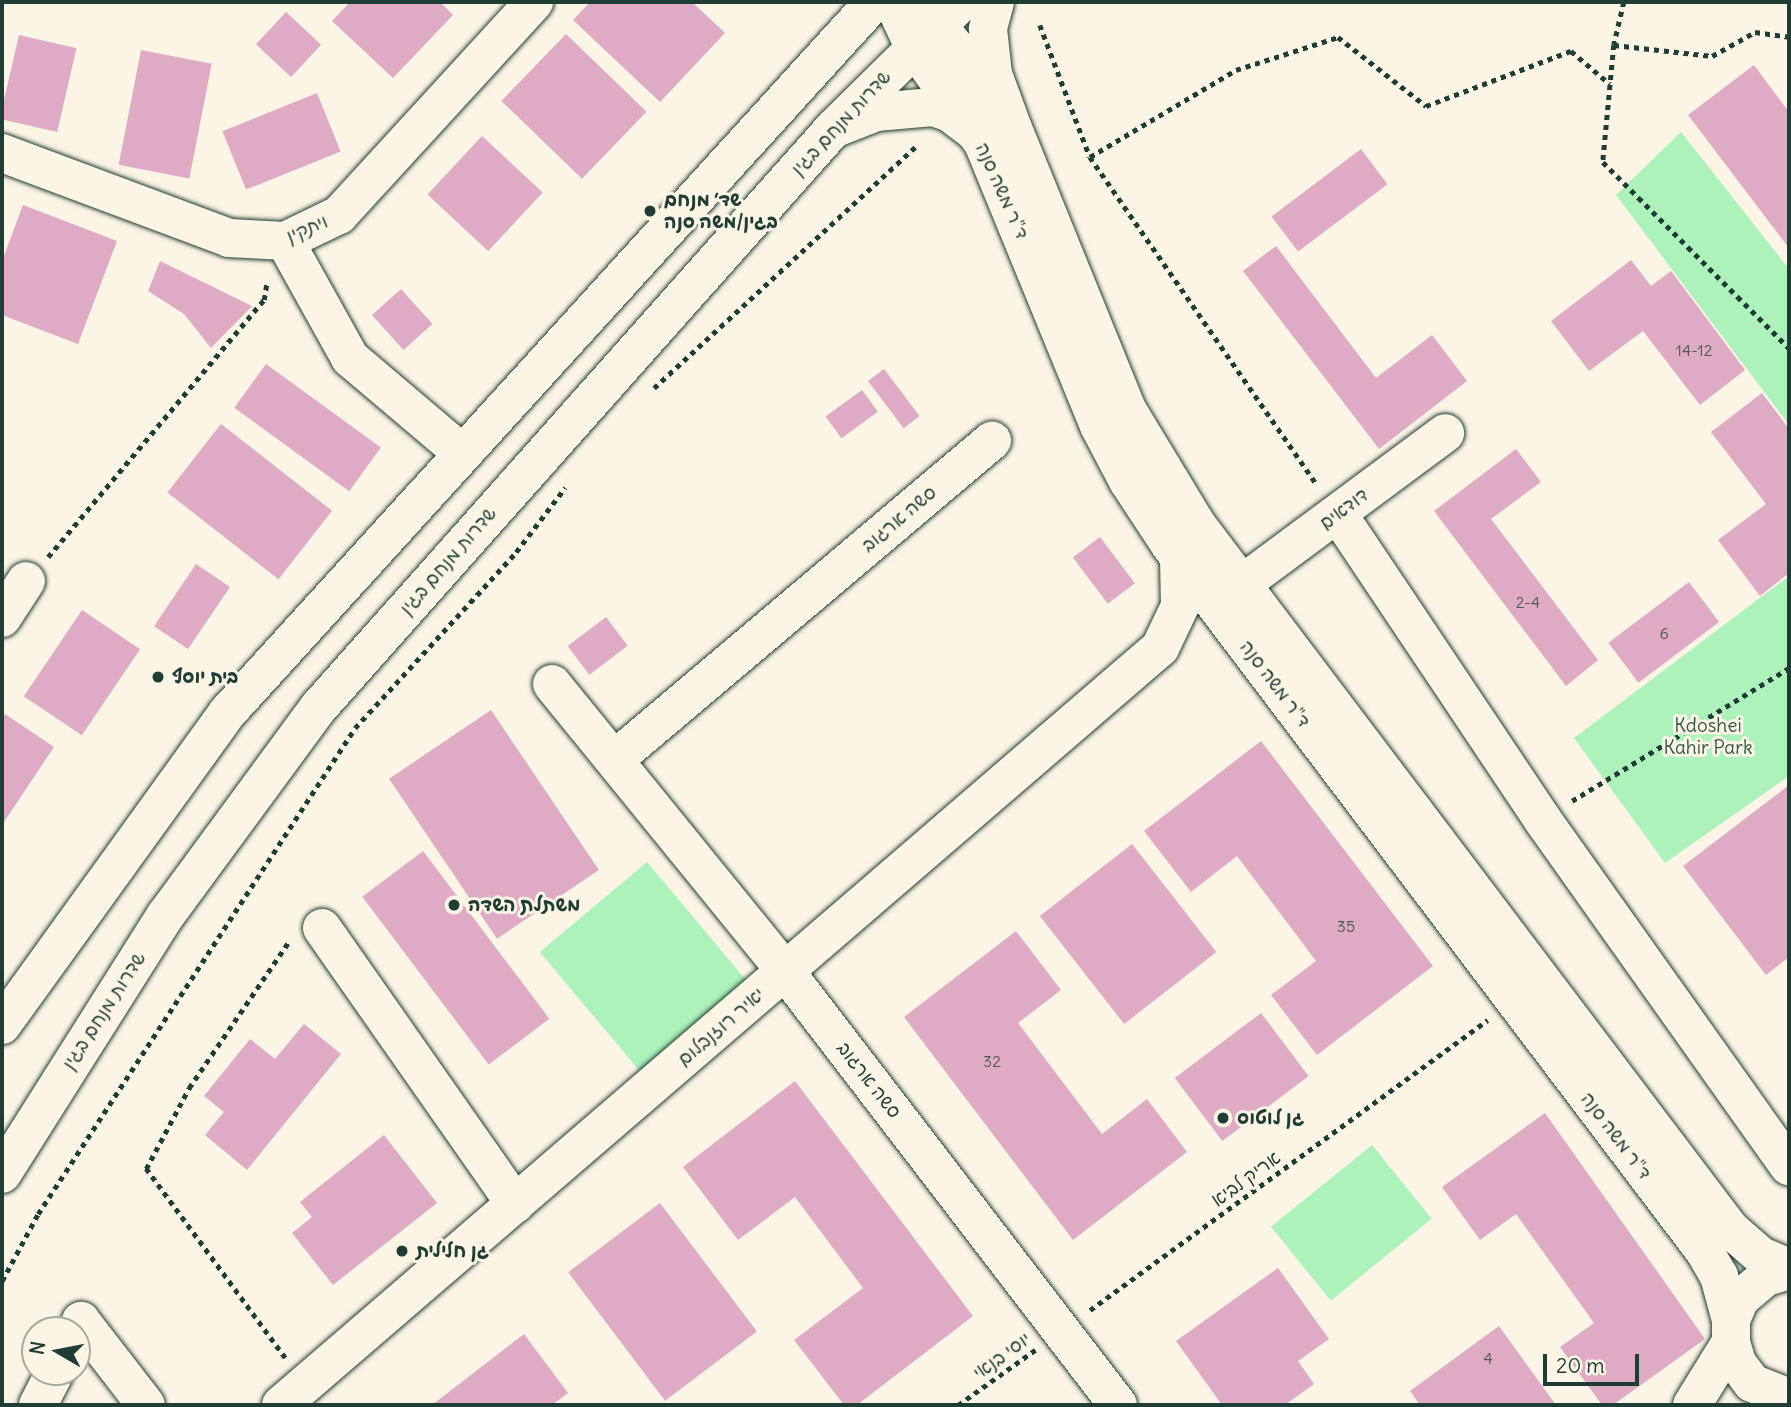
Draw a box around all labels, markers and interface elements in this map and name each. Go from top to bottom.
street label: שדרות מנחם בגין [786,66,896,180]
street label: ד"ר משה סנה [971,139,1033,243]
place label: שד׳ מנחם בגין/משה סנה [664,189,778,233]
marker: שד׳ מנחם בגין/משה סנה [642,203,658,219]
street label: ויתקין [283,210,331,248]
house number: 14-12 [1676,340,1712,360]
street label: סשה ארגוב [857,481,941,557]
street label: דודאים [1315,483,1373,535]
street label: שדרות מנחם בגין [395,502,501,620]
house number: 2-4 [1516,592,1540,612]
house number: 6 [1659,623,1669,643]
street label: ד"ר משה סנה [1235,636,1315,732]
place label: בית יוסף [172,666,238,688]
marker: בית יוסף [150,669,166,685]
park label: Kdoshei Kahir Park [1663,715,1753,759]
place label: משתלת השדה [468,894,580,916]
marker: משתלת השדה [446,897,462,913]
house number: 35 [1337,916,1355,936]
street label: שדרות מנחם בגין [57,948,151,1074]
street label: יאיר רוזנבלום [673,983,769,1071]
street label: סשה ארגוב [832,1037,906,1123]
house number: 32 [983,1051,1001,1071]
street label: ד"ר משה סנה [1576,1088,1656,1184]
place label: גן לוטוס [1237,1107,1304,1129]
marker: גן לוטוס [1215,1110,1231,1126]
street label: אריק לביא [1207,1146,1285,1212]
place label: גן חלילית [416,1240,489,1262]
marker: גן חלילית [394,1243,410,1259]
north arrow [21,1316,91,1386]
street label: יוסי בנאי [969,1328,1035,1384]
text: N [24,1339,50,1356]
scale bar [1546,1340,1642,1384]
house number: 4 [1483,1348,1493,1368]
text: 20 m [1556,1352,1605,1379]

